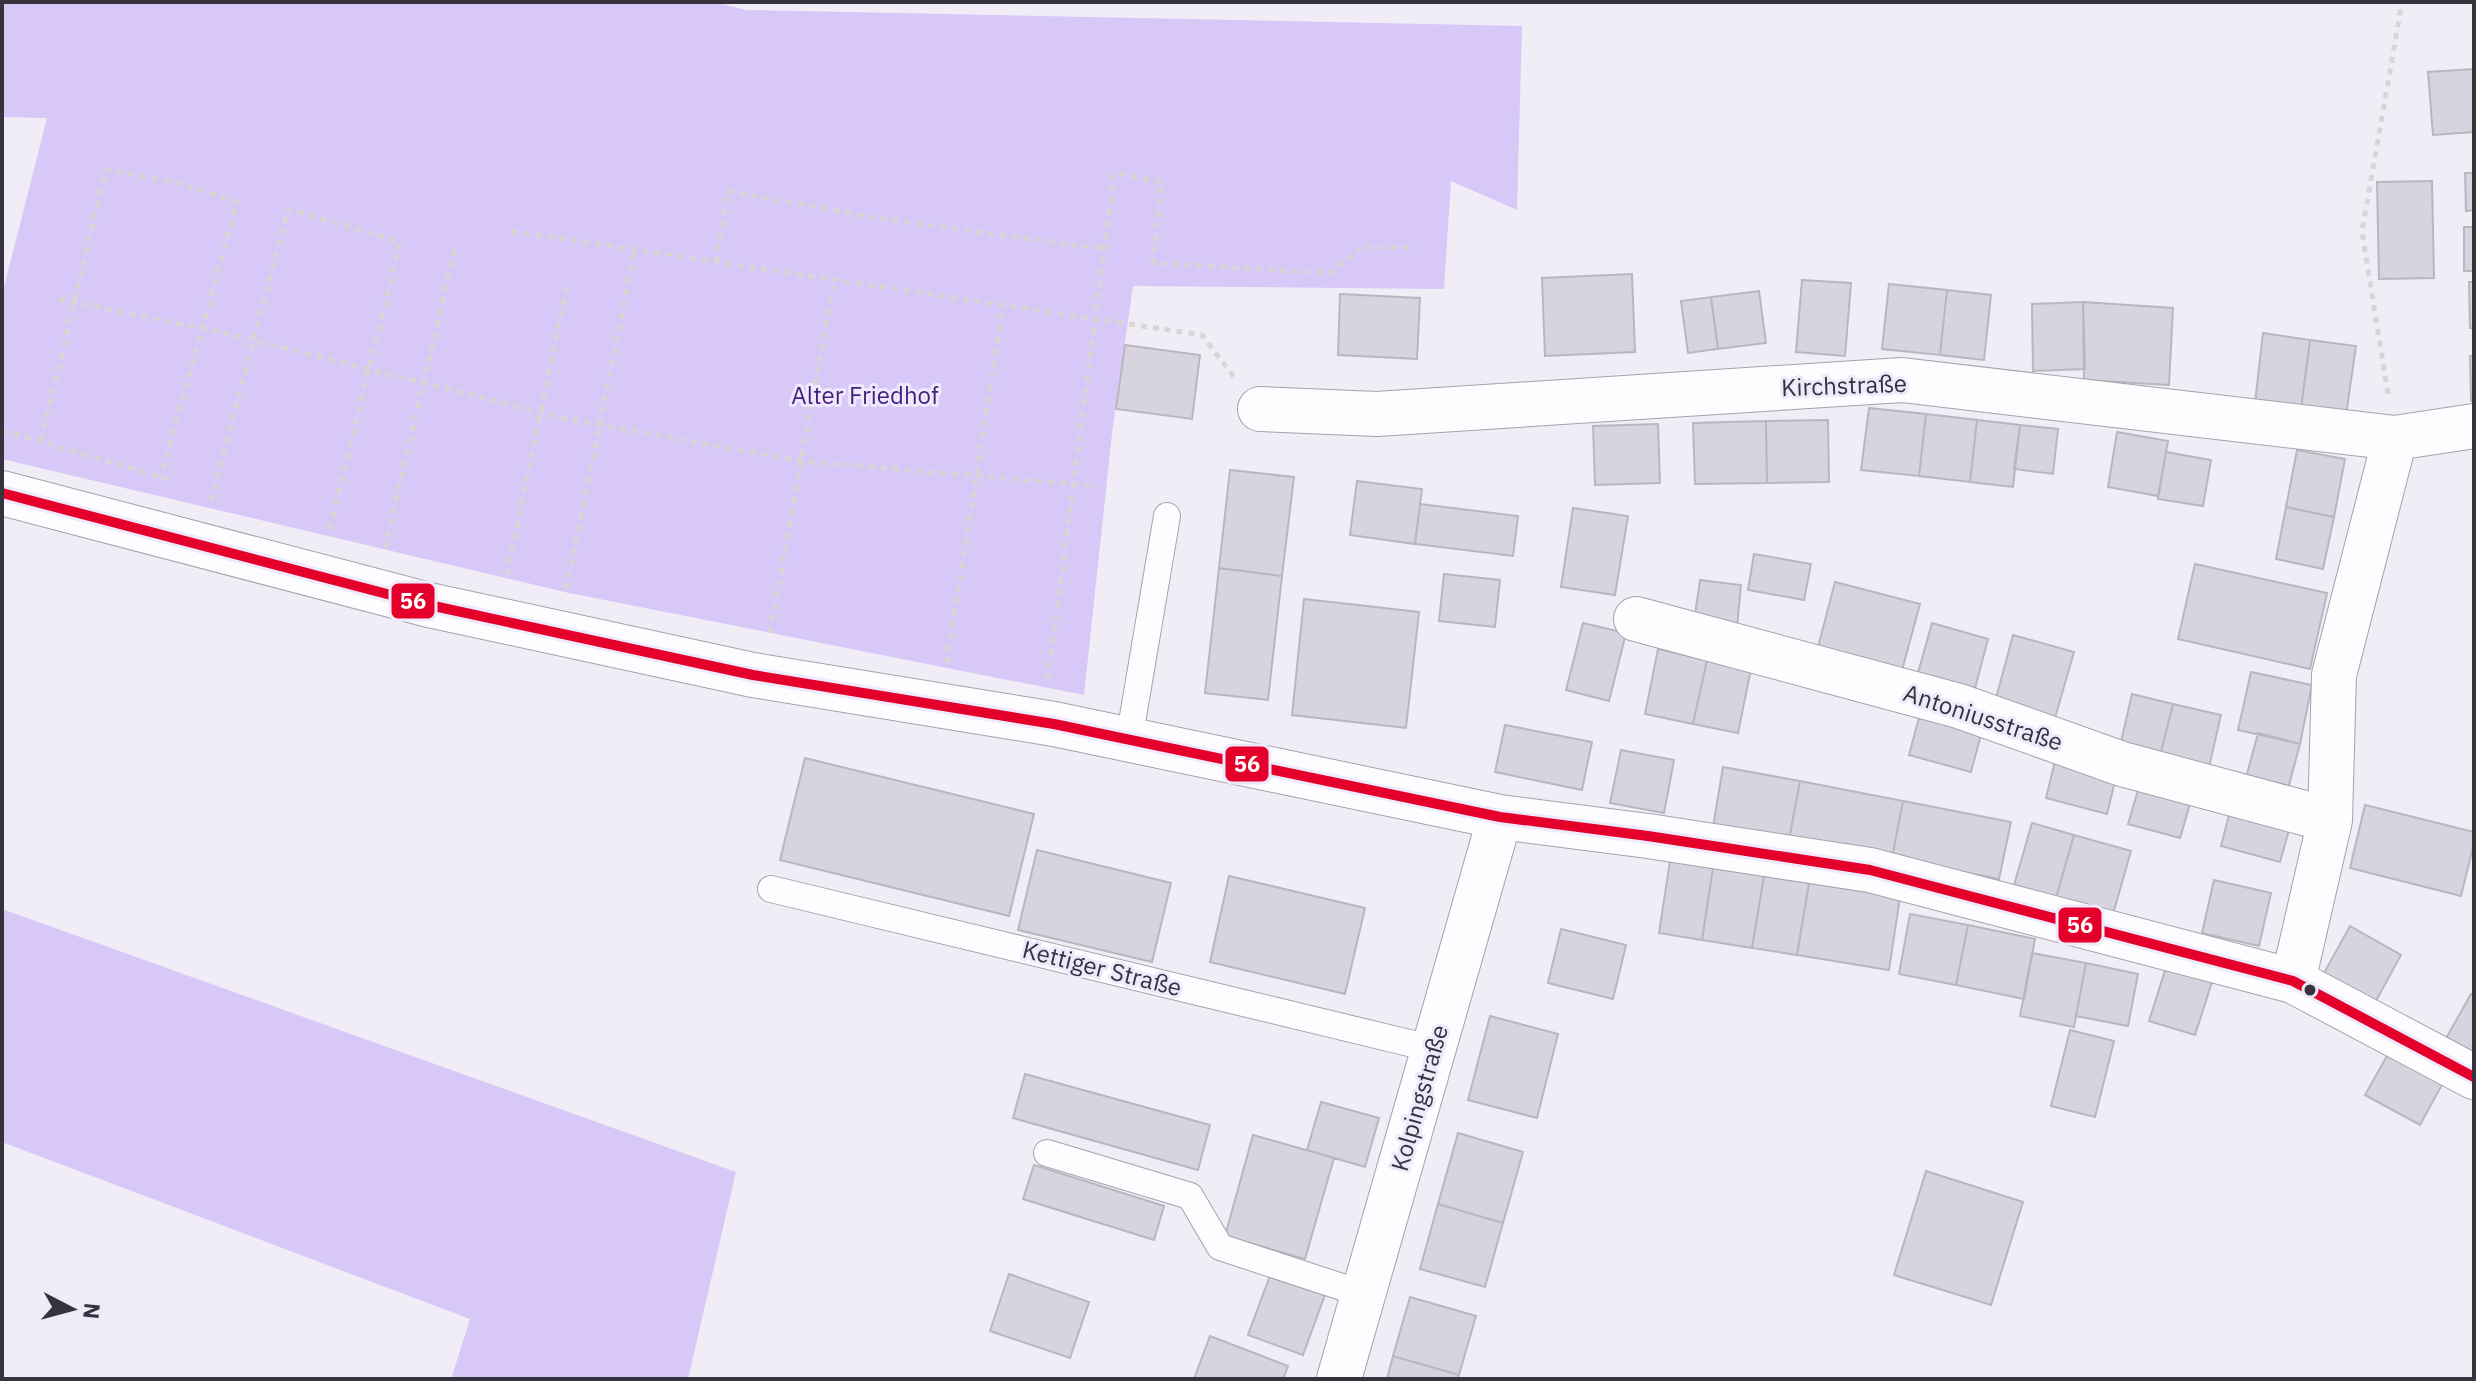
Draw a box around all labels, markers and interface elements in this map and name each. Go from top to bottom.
street label: Kirchstraße [1781,367,1907,403]
park label: Alter Friedhof [791,379,939,411]
line badge: 56 [390,582,436,620]
text: 56 [400,586,426,615]
street label: Antoniusstraße [1900,676,2067,758]
line badge: 56 [1224,745,1270,783]
text: 56 [1234,749,1260,778]
line badge: 56 [2057,906,2103,944]
text: 56 [2067,910,2093,939]
street label: Kettiger Straße [1019,933,1185,1003]
unlabelled marker [2302,982,2318,998]
street label: Kolpingstraße [1383,1021,1455,1175]
north arrow [32,1269,112,1349]
text: N [77,1302,108,1321]

